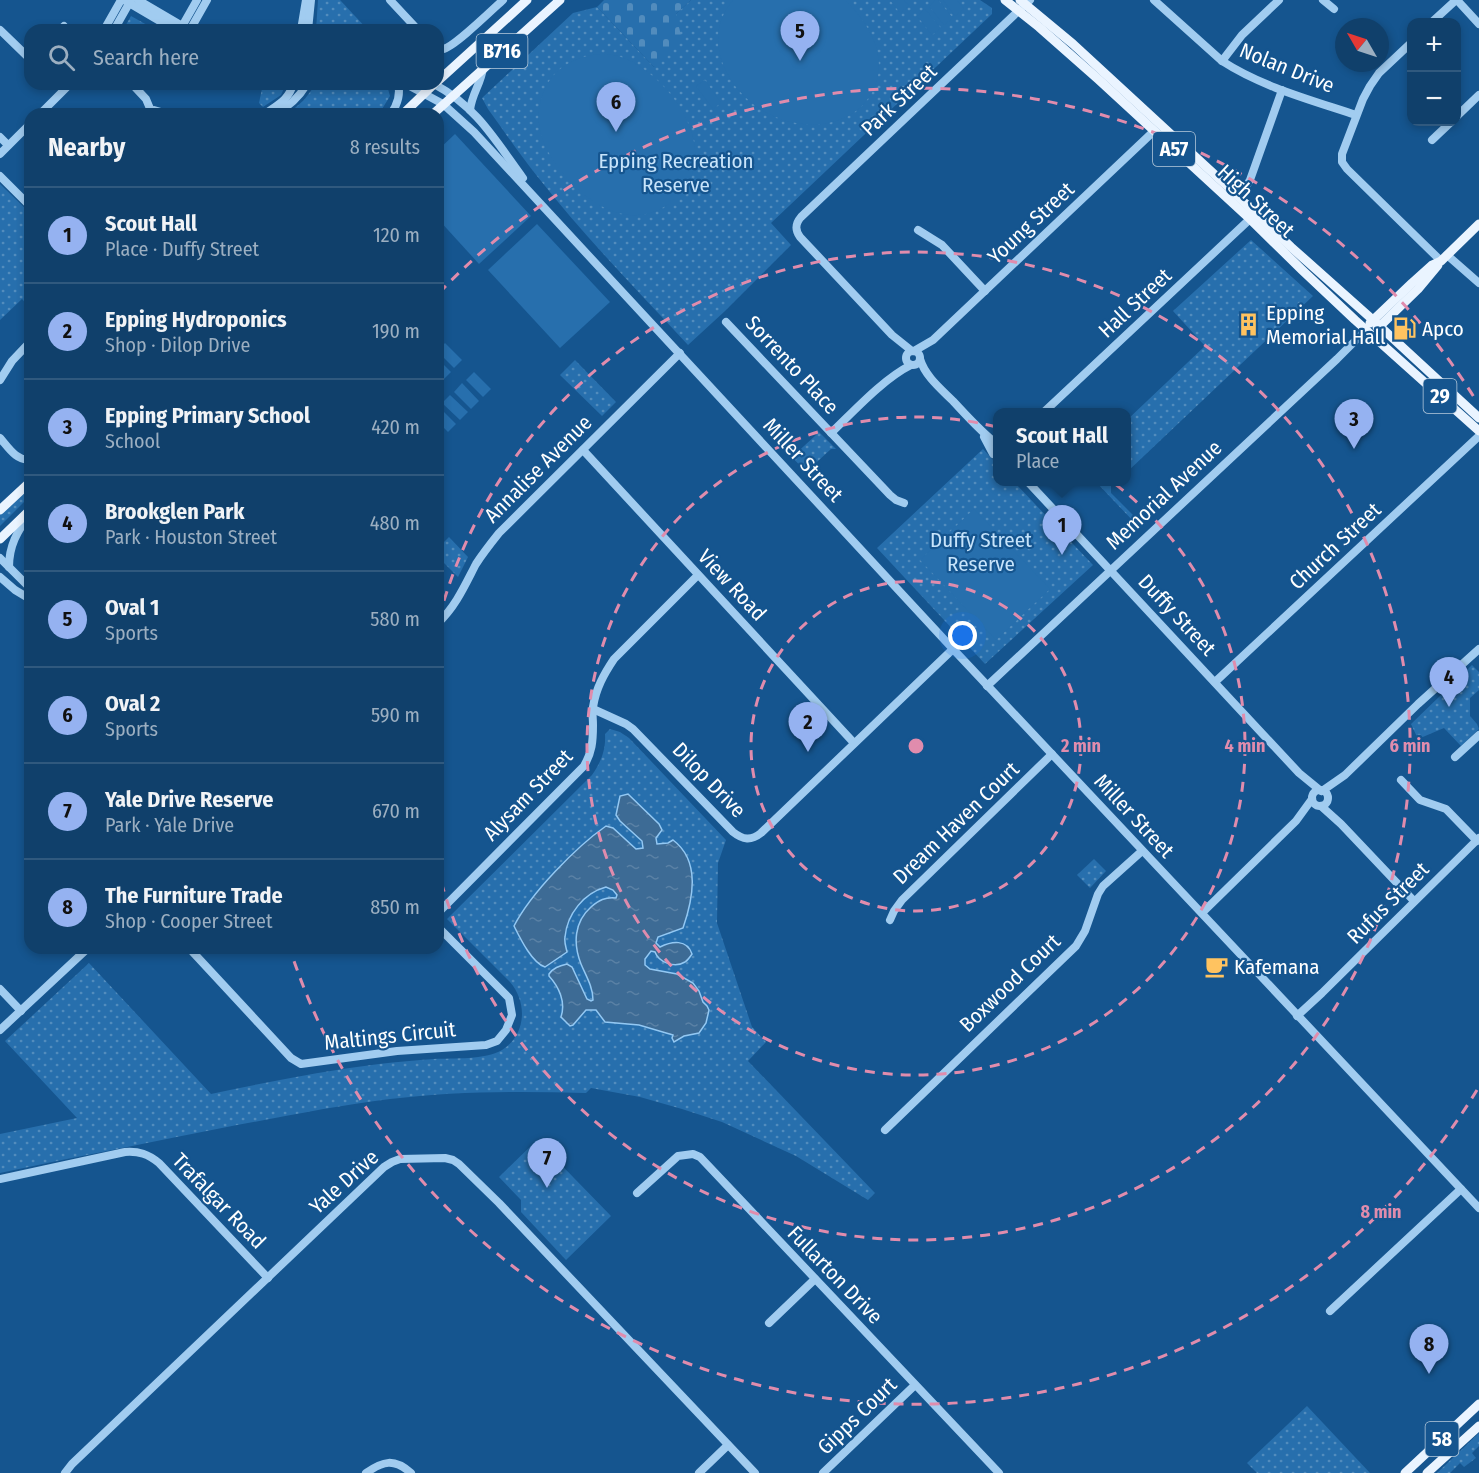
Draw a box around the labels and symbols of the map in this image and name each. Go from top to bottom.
pin: 5 [780,11,820,61]
north arrow [1335,18,1389,72]
road number: B716 [476,34,528,68]
street label: Nolan Drive [1236,37,1338,99]
street label: Park Street [856,58,942,142]
pin: 6 [596,82,636,132]
road number: A57 [1153,132,1195,166]
park label: Epping Recreation Reserve [598,148,754,198]
street label: High Street [1212,159,1300,243]
street label: Young Street [982,176,1080,270]
street label: Hall Street [1093,263,1177,343]
place label: Epping Memorial Hall [1266,300,1386,350]
street label: Sorrento Place [740,310,844,420]
building icon: Epping Memorial Hall [1235,312,1261,338]
fuel station icon: Apco [1391,316,1417,342]
place label: Apco [1422,316,1464,342]
road number: 29 [1424,379,1456,413]
pin: 3 [1334,400,1374,449]
street label: Annalise Avenue [479,410,597,528]
street label: Miller Street [758,413,849,508]
street label: Memorial Avenue [1101,435,1227,555]
street label: Church Street [1284,497,1386,595]
pin: 1 [1042,506,1082,555]
park label: Duffy Street Reserve [930,527,1032,577]
street label: View Road [692,544,772,626]
street label: Duffy Street [1133,569,1221,661]
your location [948,621,977,650]
pin: 4 [1430,658,1468,707]
pin: 2 [788,702,828,752]
text: 2 min [1060,735,1101,757]
text: 4 min [1225,735,1265,757]
text: 6 min [1390,735,1431,757]
centre of rings [906,736,926,756]
street label: Dilop Drive [667,737,751,823]
street label: Alysam Street [478,744,578,846]
street label: Dream Haven Court [888,756,1025,890]
street label: Miller Street [1089,769,1180,864]
street label: Rufus Street [1342,856,1435,949]
street label: Boxwood Court [954,928,1066,1038]
cafe icon: Kafemana [1203,954,1229,980]
place label: Kafemana [1234,954,1320,980]
street label: Maltings Circuit [323,1016,457,1056]
pin: 7 [528,1138,566,1188]
street label: Yale Drive [304,1144,384,1220]
street label: Trafalgar Road [167,1148,271,1254]
text: 8 min [1360,1201,1402,1223]
street label: Fullarton Drive [782,1221,888,1329]
pin: 8 [1410,1324,1448,1374]
street label: Gipps Court [812,1372,902,1460]
road number: 58 [1426,1422,1458,1456]

